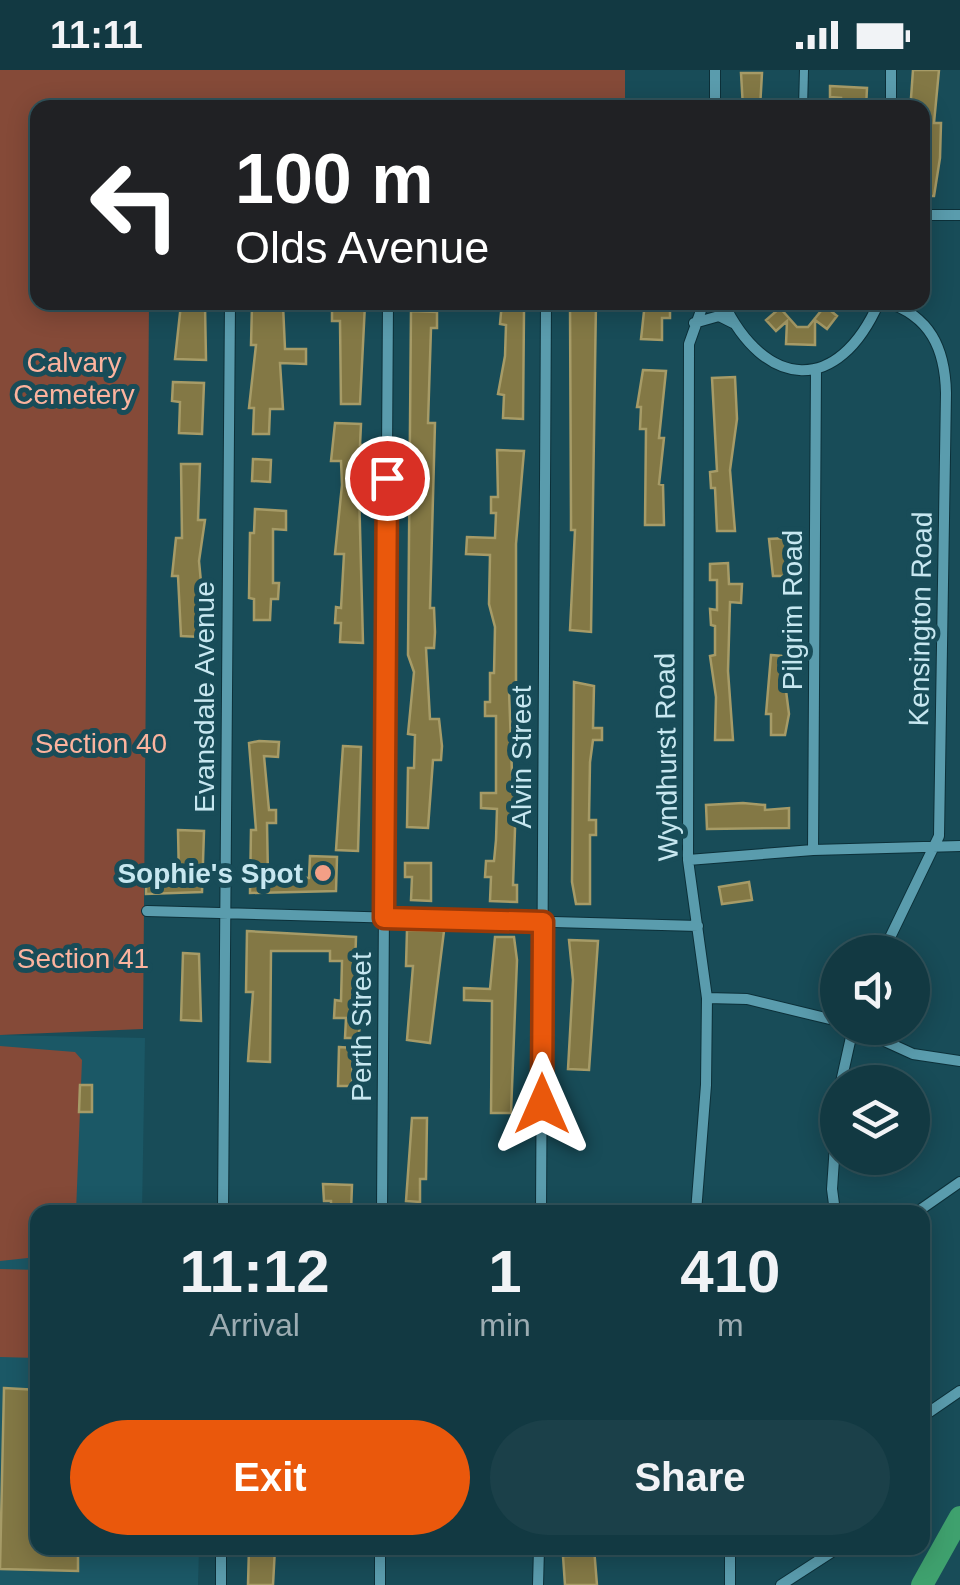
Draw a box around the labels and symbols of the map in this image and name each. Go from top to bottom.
park label: Calvary Cemetery [13,347,135,410]
pin [345,436,430,521]
street label: Kensington Road [903,511,938,727]
street label: Pilgrim Road [777,530,808,690]
street label: Evansdale Avenue [189,581,220,813]
street label: Wyndhurst Road [649,653,684,861]
street label: Alvin Street [506,685,537,829]
park label: Section 40 [35,728,167,759]
place label: Sophie's Spot [117,858,303,889]
marker: Sophie's Spot [312,862,334,884]
park label: Section 41 [17,943,149,974]
street label: Perth Street [346,952,377,1102]
position arrow [490,1052,594,1156]

